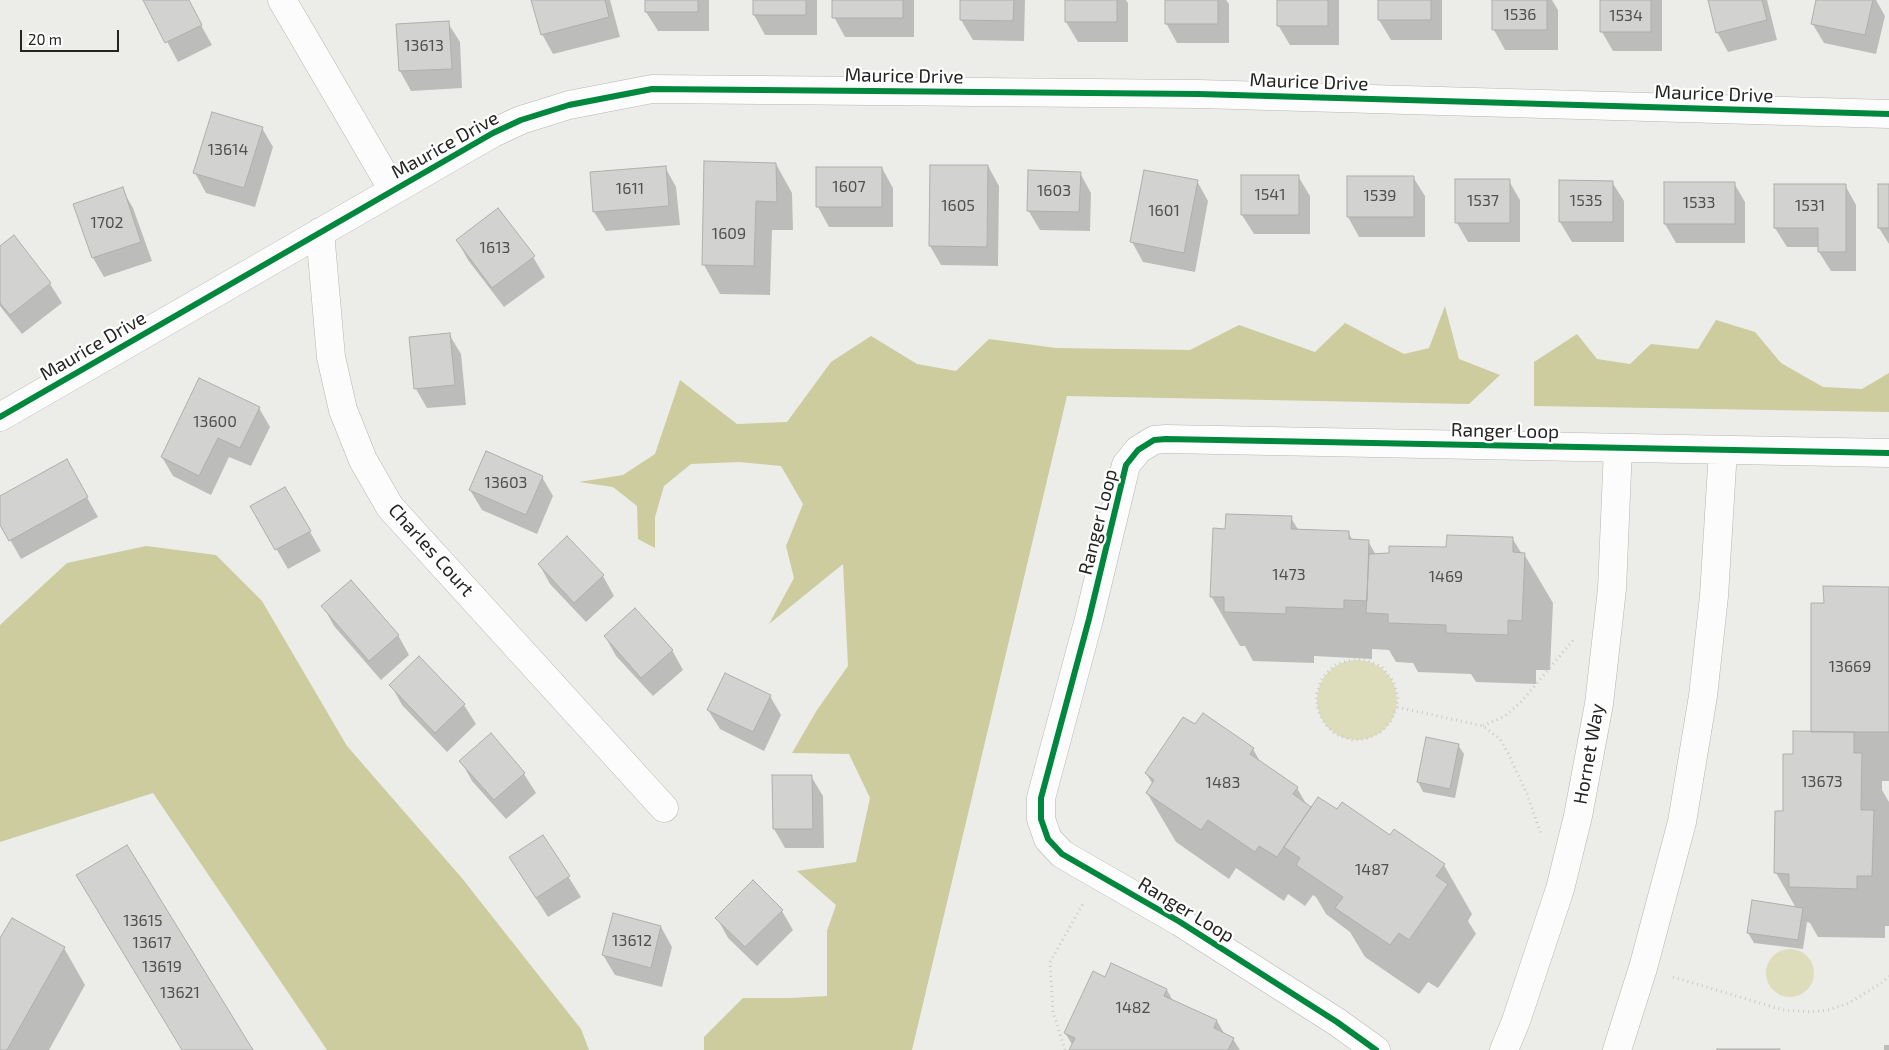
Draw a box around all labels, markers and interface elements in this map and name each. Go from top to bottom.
house number: 1536 [1504,5,1536,25]
house number: 1534 [1609,6,1643,26]
scale bar [22,20,121,52]
text: 20 m [28,30,62,48]
house number: 13613 [404,36,444,56]
street label: Maurice Drive [844,64,964,88]
street label: Maurice Drive [1249,69,1369,95]
street label: Maurice Drive [1654,81,1774,107]
street label: Maurice Drive [387,106,503,184]
house number: 13614 [208,140,248,160]
house number: 1607 [832,177,866,197]
house number: 1611 [616,179,644,199]
house number: 1603 [1037,181,1071,201]
house number: 1541 [1254,185,1286,205]
house number: 1539 [1364,186,1396,206]
house number: 1537 [1467,191,1499,211]
house number: 1535 [1570,191,1602,211]
house number: 1533 [1683,193,1715,213]
house number: 1605 [941,196,975,216]
house number: 1531 [1795,196,1825,216]
house number: 1601 [1148,201,1180,221]
house number: 1702 [90,213,124,233]
house number: 1609 [712,224,746,244]
house number: 1613 [480,238,510,258]
street label: Maurice Drive [36,306,150,386]
house number: 13600 [193,412,237,432]
street label: Ranger Loop [1451,419,1559,443]
street label: Ranger Loop [1074,467,1122,577]
house number: 13603 [485,473,527,493]
street label: Charles Court [383,499,479,601]
house number: 1473 [1272,565,1306,585]
house number: 1469 [1429,567,1463,587]
house number: 13669 [1829,657,1871,677]
street label: Hornet Way [1569,702,1609,806]
house number: 13673 [1801,772,1843,792]
house number: 1483 [1206,773,1240,793]
house number: 1487 [1355,860,1389,880]
street label: Ranger Loop [1134,872,1238,948]
house number: 13615 [123,911,163,931]
house number: 13612 [612,931,652,951]
house number: 13617 [133,933,171,953]
house number: 13619 [142,957,182,977]
house number: 13621 [160,983,200,1003]
house number: 1482 [1116,998,1150,1018]

